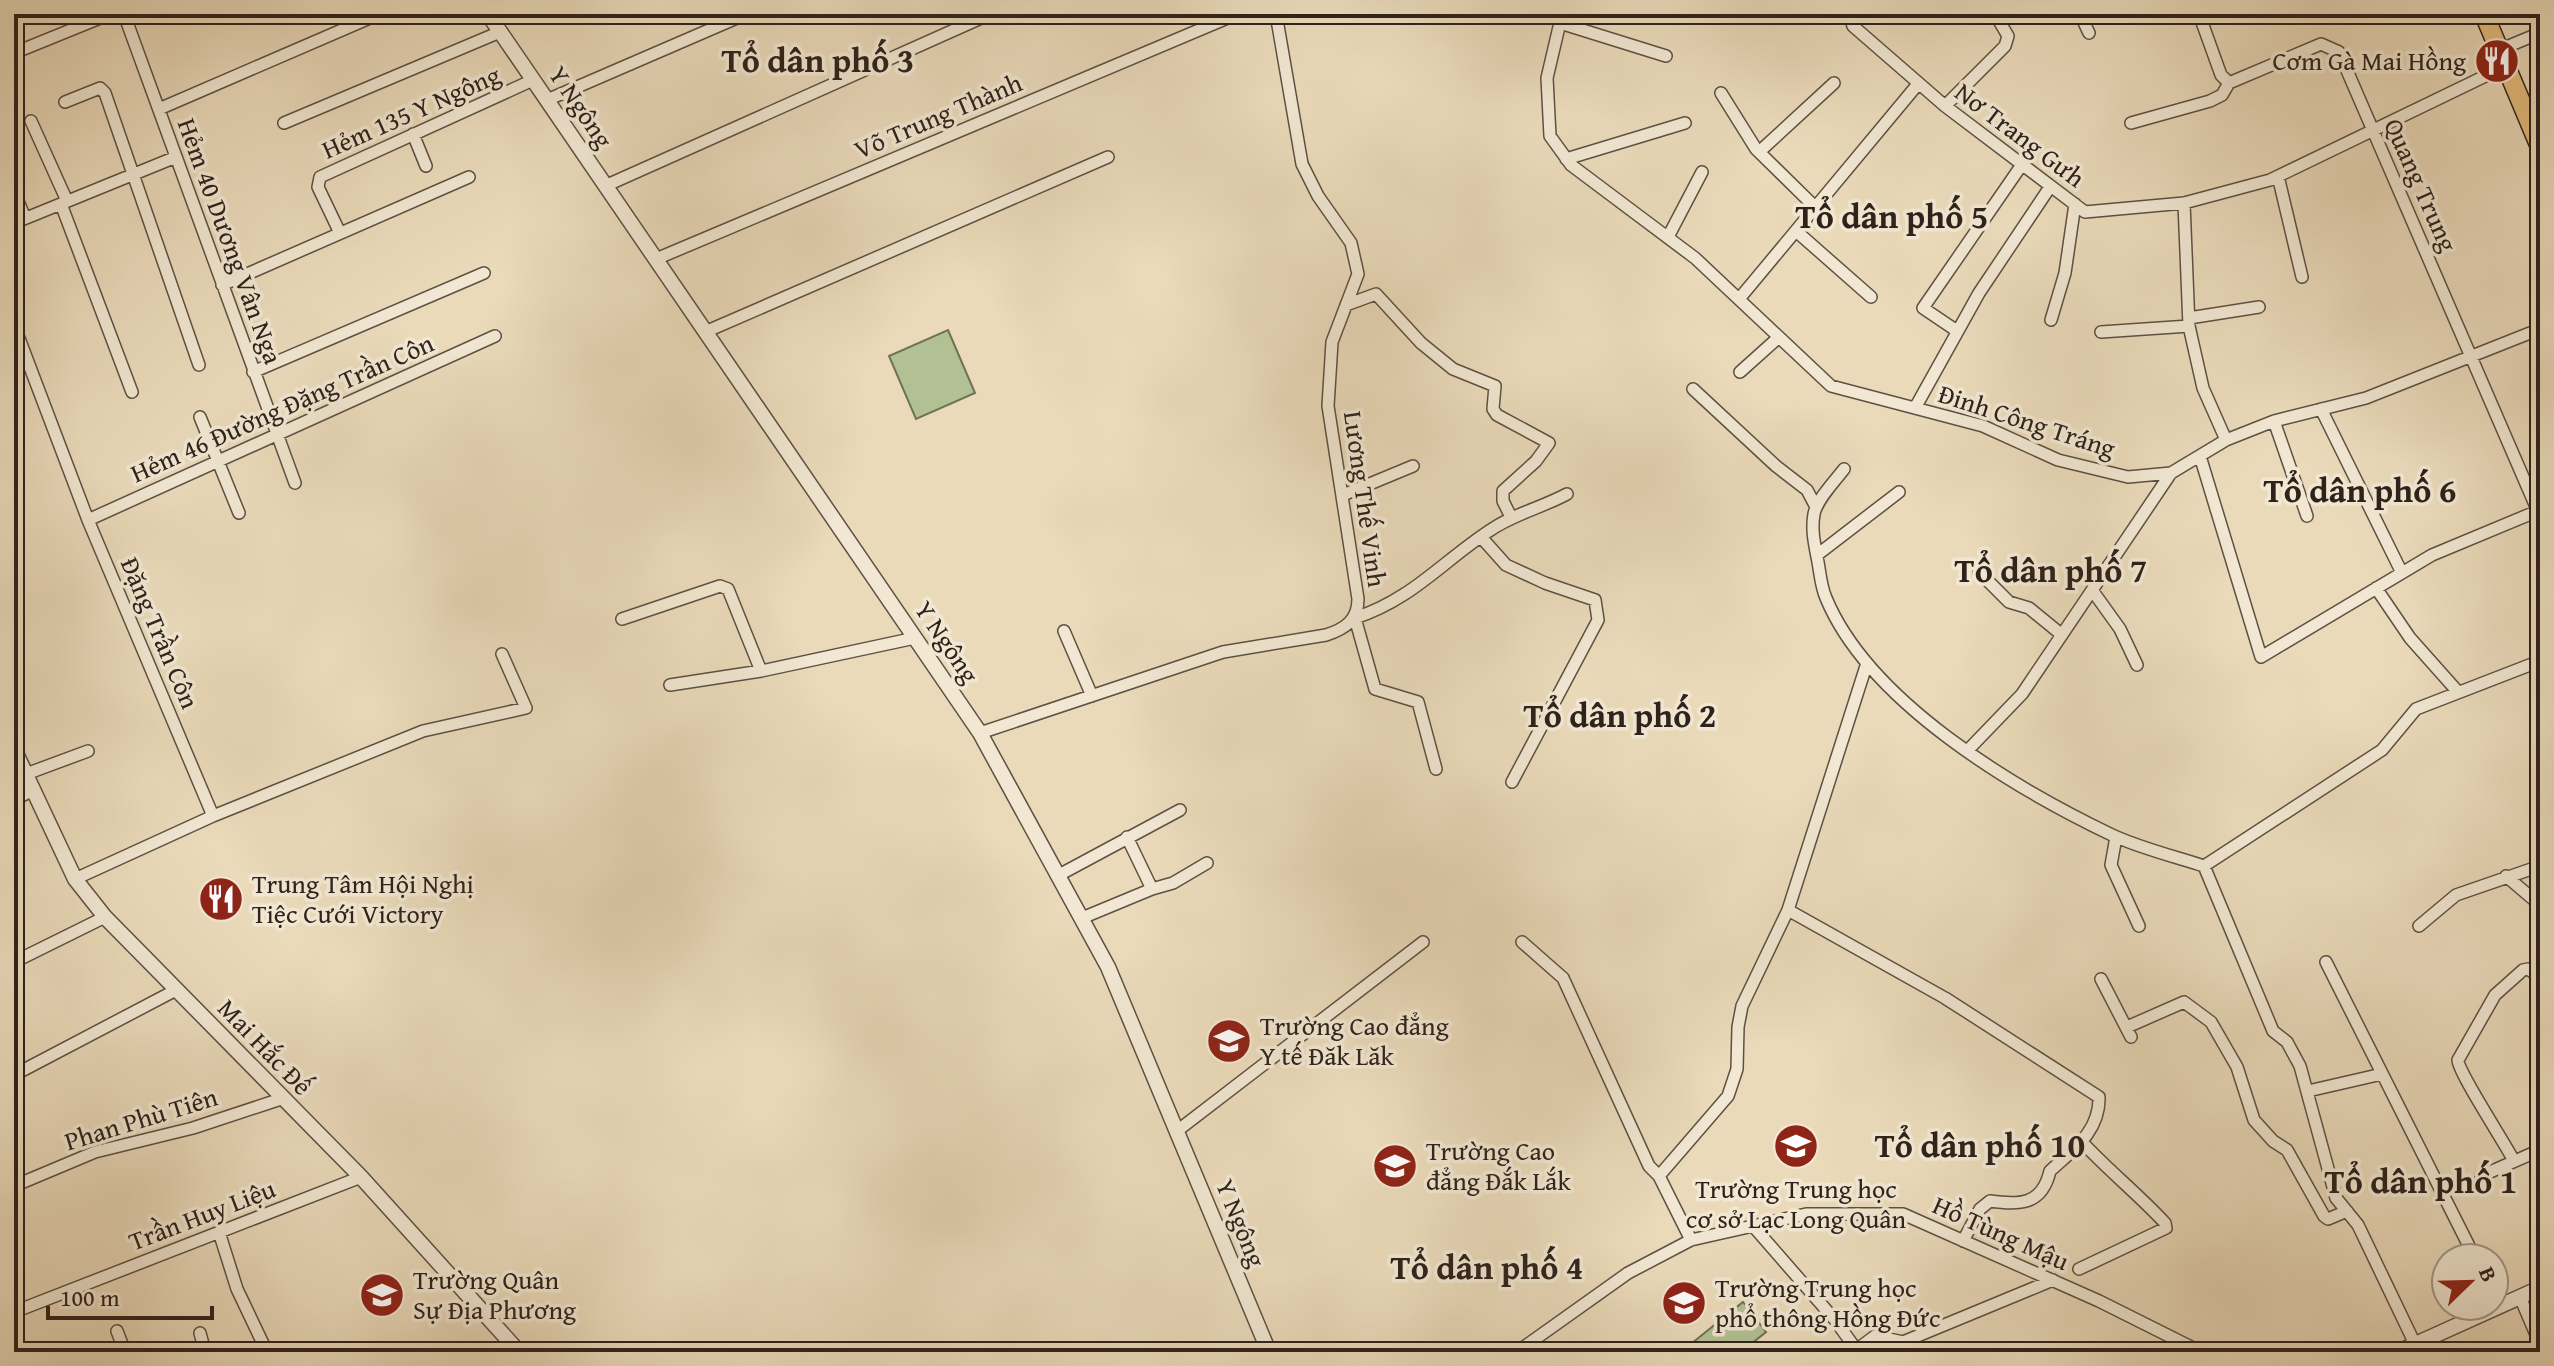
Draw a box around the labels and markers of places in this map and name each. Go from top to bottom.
restaurant icon: Cơm Gà Mai Hồng [2473,37,2521,85]
place label: Cơm Gà Mai Hồng [2272,41,2466,80]
place label: Trung Tâm Hội Nghị Tiệc Cưới Victory [252,864,474,933]
restaurant icon: Trung Tâm Hội Nghị Tiệc Cưới Victory [197,875,245,923]
place label: Trường Cao đẳng Y tế Đăk Lăk [1260,1006,1449,1075]
school or university icon: Trường Cao đẳng Y tế Đăk Lăk [1205,1017,1253,1065]
school or university icon: Trường Trung học cơ sở Lạc Long Quân [1772,1122,1820,1170]
place label: Trường Cao đẳng Đắk Lắk [1426,1131,1571,1200]
school or university icon: Trường Cao đẳng Đắk Lắk [1371,1142,1419,1190]
place label: Trường Trung học cơ sở Lạc Long Quân [1686,1169,1907,1238]
place label: Trường Quân Sự Địa Phương [413,1260,576,1329]
place label: Trường Trung học phổ thông Hồng Đức [1715,1268,1941,1337]
school or university icon: Trường Quân Sự Địa Phương [358,1271,406,1319]
school or university icon: Trường Trung học phổ thông Hồng Đức [1660,1279,1708,1327]

